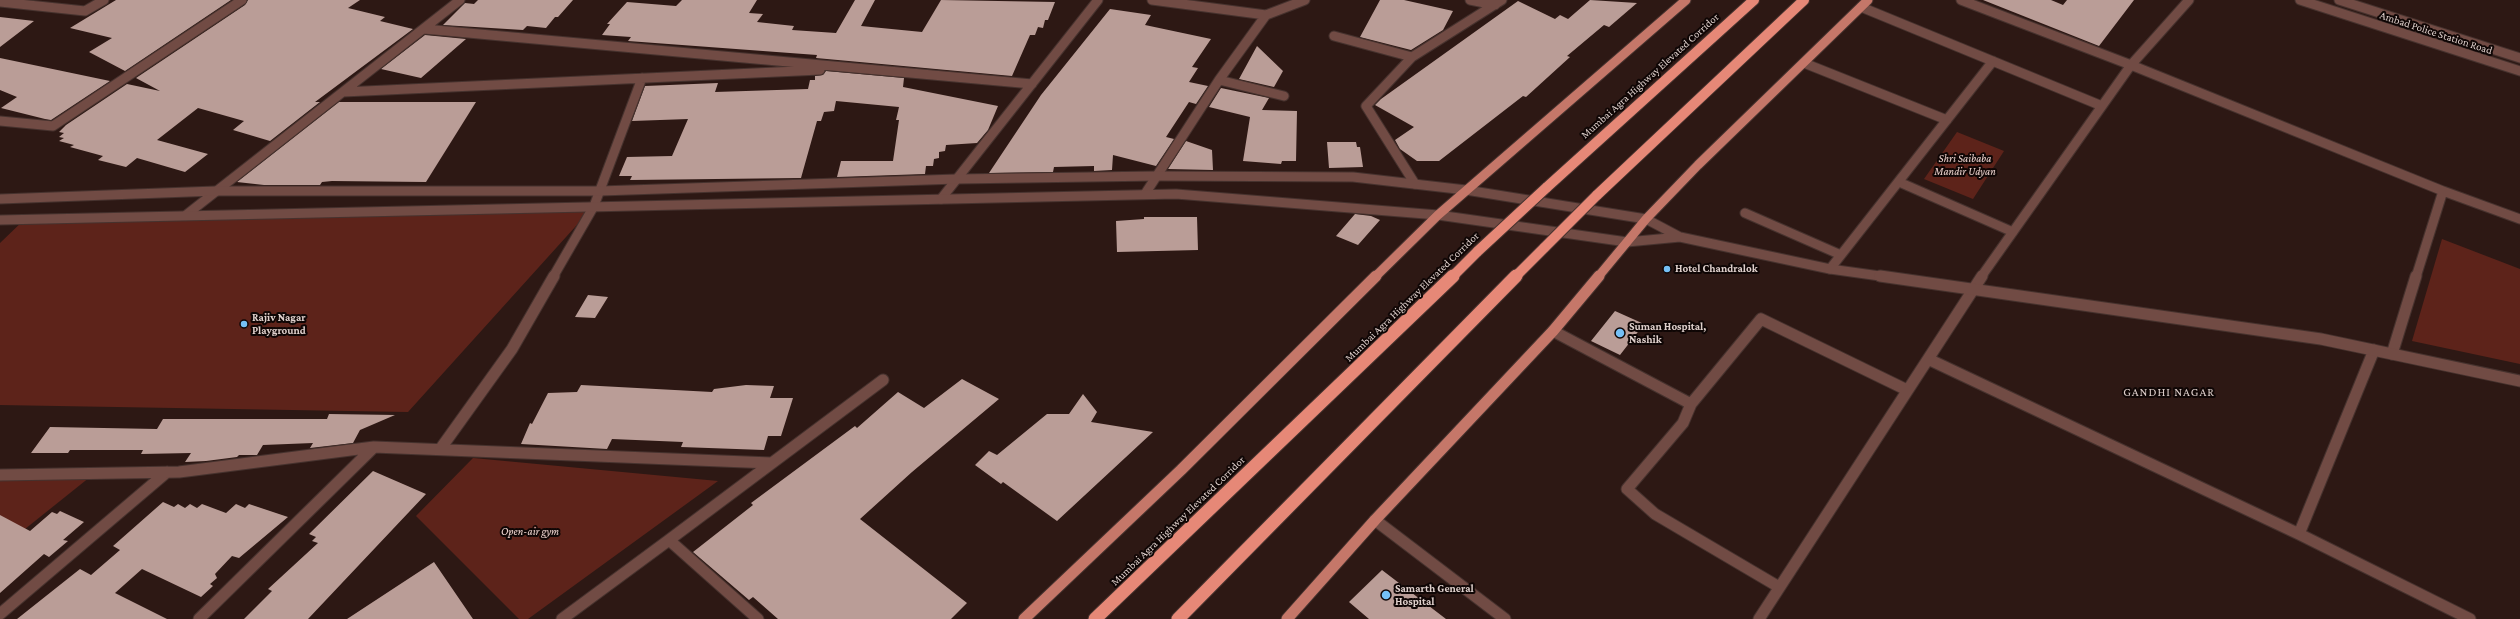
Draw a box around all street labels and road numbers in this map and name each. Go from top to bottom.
street label: Ambad Police Station Road [2378,9,2494,57]
street label: Mumbai Agra Highway Elevated Corridor [1578,11,1722,141]
street label: Mumbai Agra Highway Elevated Corridor [1342,229,1482,365]
street label: Mumbai Agra Highway Elevated Corridor [1108,453,1248,589]

